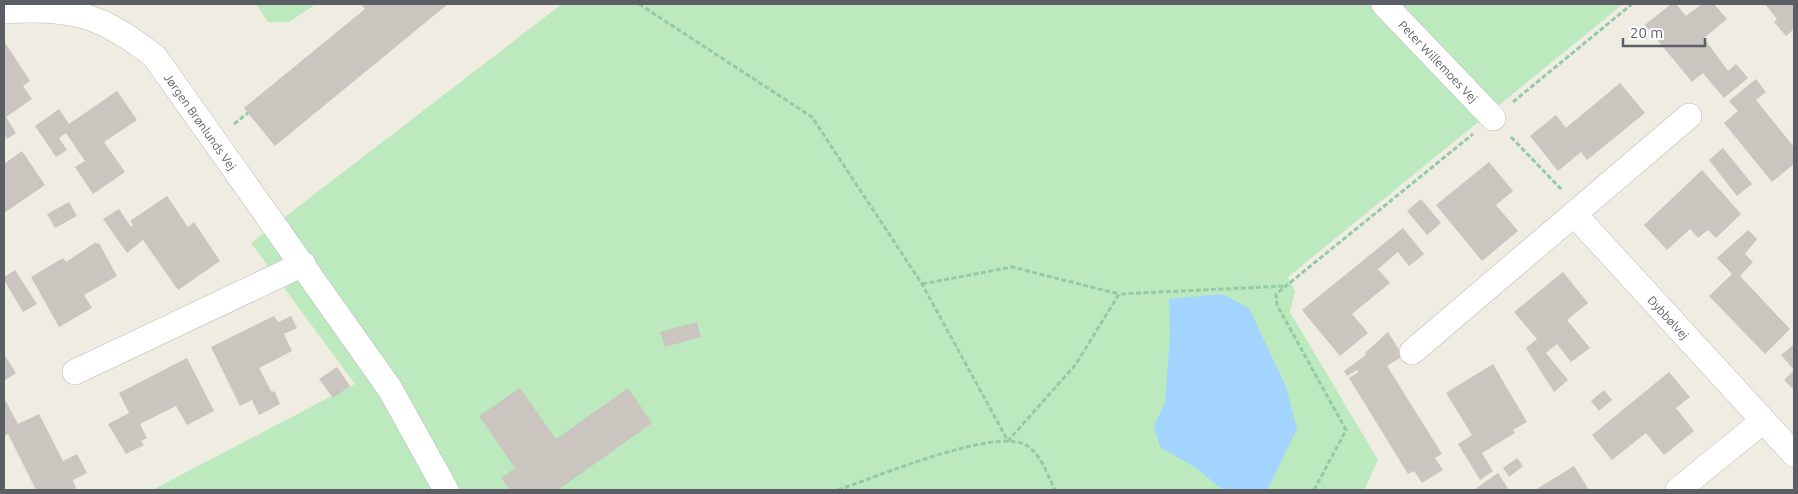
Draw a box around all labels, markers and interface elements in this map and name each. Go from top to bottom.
scale bar [1623,15,1706,47]
street label: Peter Willemoes Vej [1397,18,1481,105]
text: 20 m [1630,24,1663,41]
street label: Jørgen Brønlunds Vej [162,71,239,172]
street label: Dybbølvej [1646,293,1692,342]

